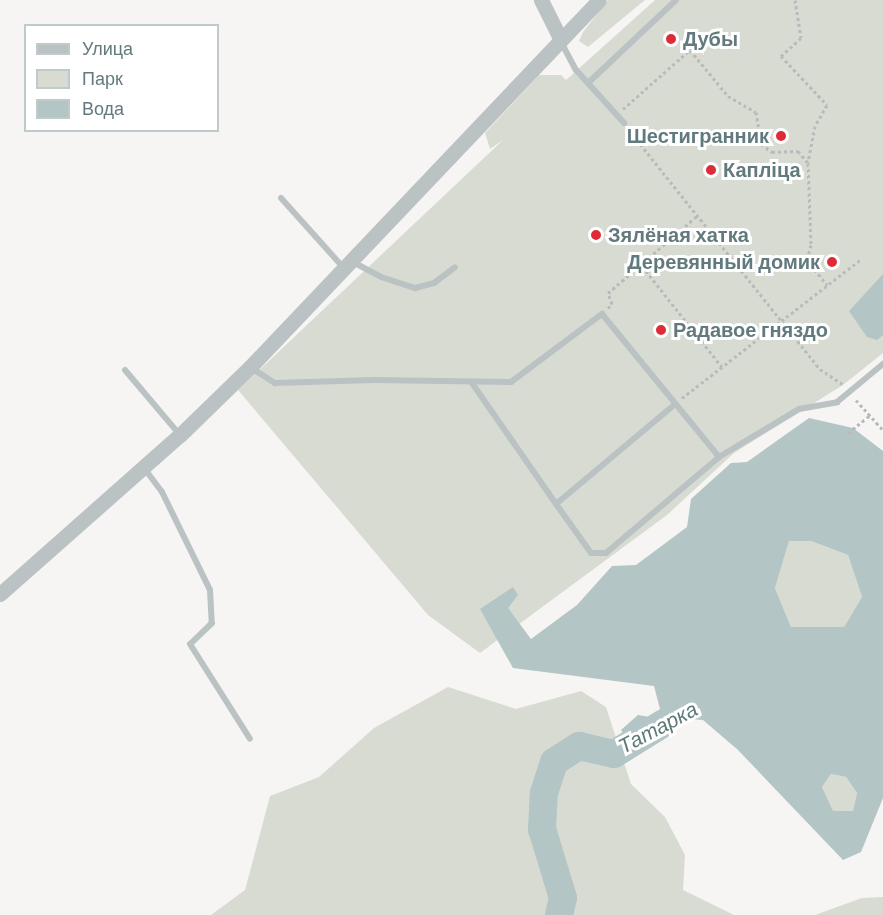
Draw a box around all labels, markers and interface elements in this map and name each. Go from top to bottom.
legend [24,24,219,132]
place label: Дубы [683,27,738,51]
marker: Дубы [664,32,678,46]
text: Улица [82,37,133,61]
text: Парк [82,67,123,91]
text: Вода [82,97,124,121]
place label: Шестигранник [627,124,769,148]
marker: Шестигранник [774,129,788,143]
place label: Капліца [723,158,801,182]
marker: Капліца [704,163,718,177]
place label: Зялёная хатка [608,223,749,247]
marker: Зялёная хатка [589,228,603,242]
place label: Деревянный домик [627,250,820,274]
marker: Деревянный домик [825,255,839,269]
place label: Радавое гняздо [673,318,828,342]
marker: Радавое гняздо [654,323,668,337]
water label: Татарка [614,697,702,759]

